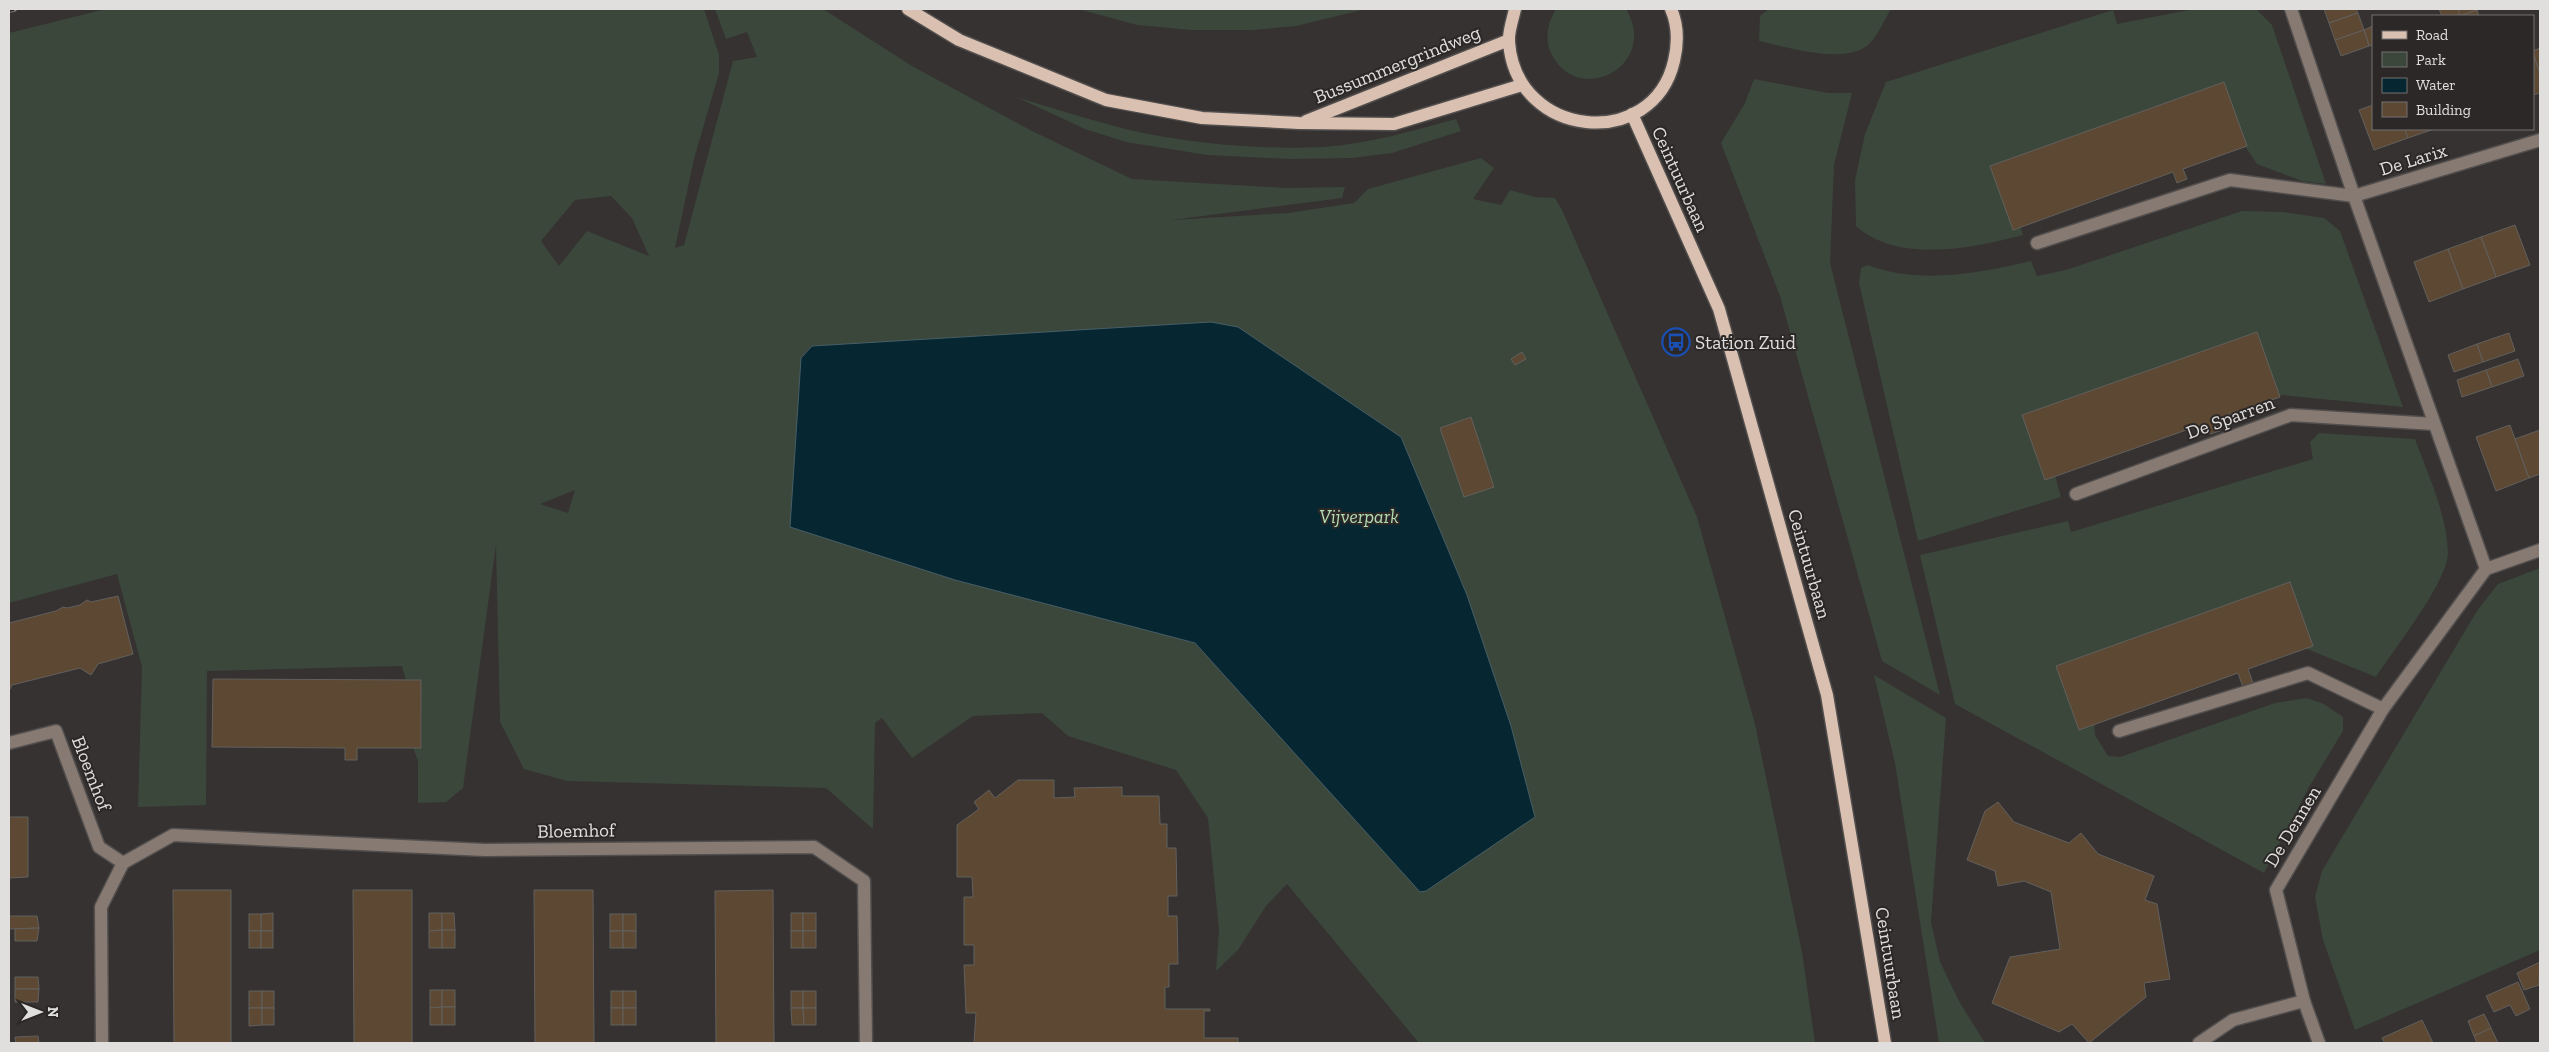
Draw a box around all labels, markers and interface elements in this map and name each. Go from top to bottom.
legend [2372,15,2534,130]
street label: Bussummergrindweg [1310,20,1484,108]
text: Road [2416,26,2449,44]
text: Park [2416,51,2446,69]
text: Water [2416,76,2456,94]
text: Building [2416,101,2471,119]
street label: Ceintuurbaan [1647,123,1714,236]
street label: De Larix [2377,138,2450,181]
bus stop icon: Station Zuid [1661,327,1691,357]
place label: Station Zuid [1695,331,1796,354]
street label: De Sparren [2183,391,2278,444]
park label: Vijverpark [1319,505,1399,528]
street label: Ceintuurbaan [1783,507,1836,622]
street label: Bloemhof [67,733,117,815]
street label: De Dennen [2259,781,2326,871]
street label: Bloemhof [537,818,617,843]
street label: Ceintuurbaan [1870,905,1911,1021]
north arrow [15,987,65,1037]
text: N [44,1007,61,1018]

